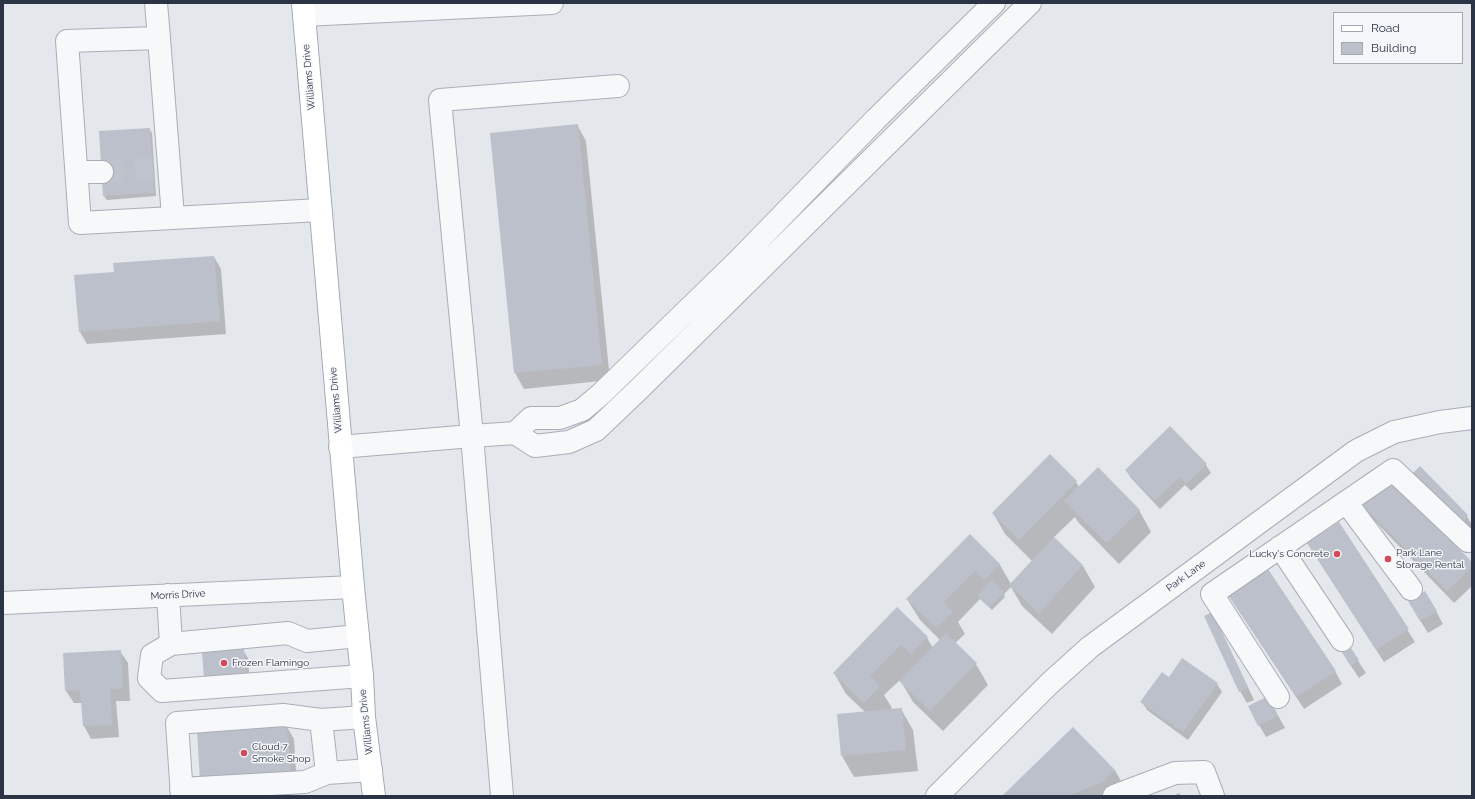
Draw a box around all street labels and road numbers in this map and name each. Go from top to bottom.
street label: Williams Drive [300,44,318,110]
street label: Williams Drive [327,367,345,433]
street label: Park Lane [1164,558,1208,594]
street label: Morris Drive [150,588,206,602]
street label: Williams Drive [357,688,375,756]

